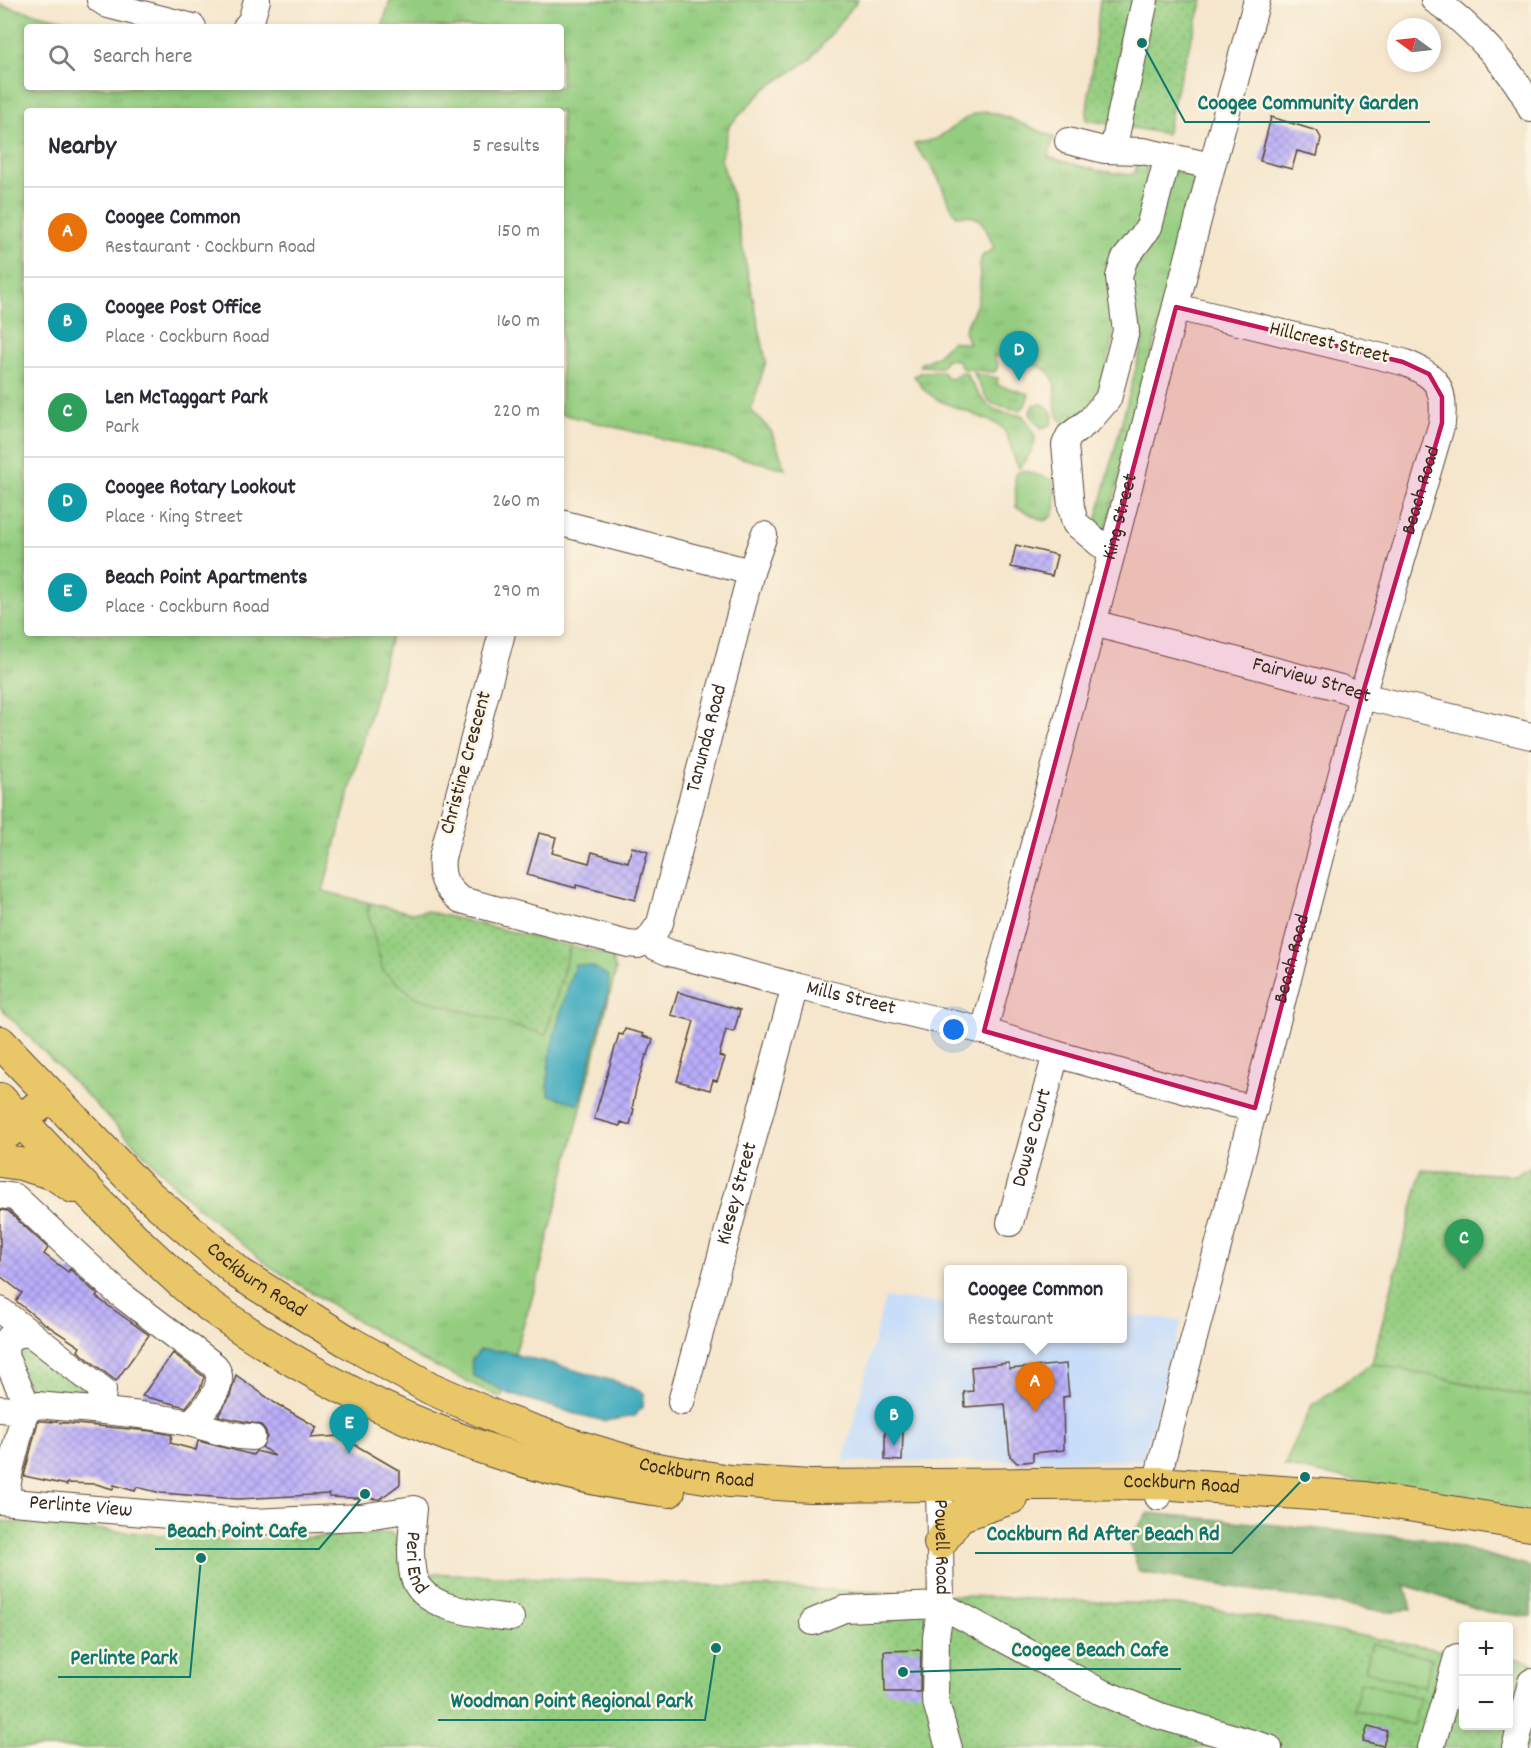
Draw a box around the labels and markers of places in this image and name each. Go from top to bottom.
callout: Coogee Community Garden [1185,82,1430,122]
pin: D [1000,332,1038,381]
pin: C [1444,1220,1484,1269]
pin: A [1016,1362,1054,1412]
pin: B [874,1396,914,1446]
pin: E [330,1404,368,1454]
callout: Beach Point Cafe [155,1509,319,1549]
callout: Cockburn Rd After Beach Rd [975,1513,1232,1553]
callout: Coogee Beach Cafe [1000,1629,1181,1669]
callout: Perlinte Park [58,1637,190,1677]
callout: Woodman Point Regional Park [438,1680,705,1720]

